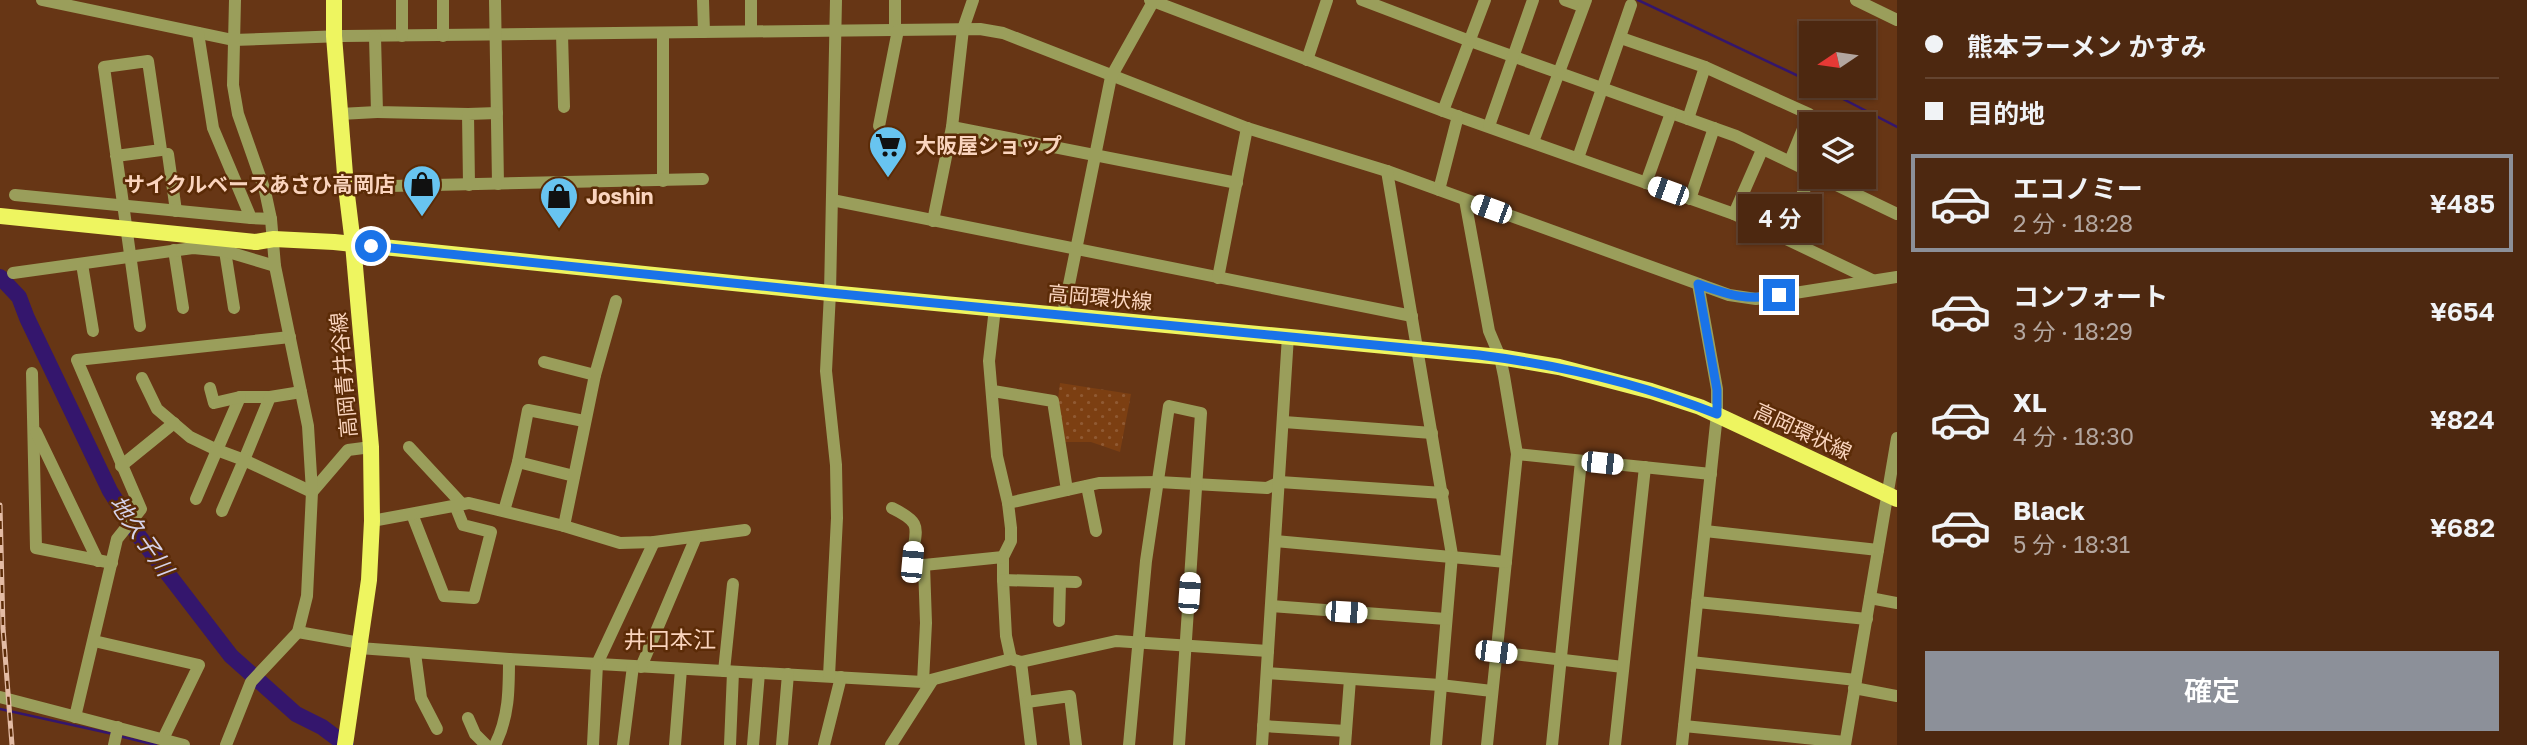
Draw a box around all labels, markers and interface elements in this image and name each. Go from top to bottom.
north arrow [1799,21,1876,98]
map controls [1799,21,1876,189]
text: 熊本ラーメン かすみ [1967,31,2206,62]
text: 目的地 [1967,98,2045,129]
button: layers [1799,112,1876,189]
supermarket icon: 大阪屋ショップ [867,124,909,179]
place label: 大阪屋ショップ [915,132,1062,158]
shop icon: サイクルベースあさひ高岡店 [401,163,443,218]
place label: サイクルベースあさひ高岡店 [124,171,395,197]
icon: car [1929,172,1992,235]
text: エコノミー [2013,173,2143,204]
car [1645,174,1692,208]
shop icon: Joshin [538,175,580,230]
place label: Joshin [586,183,654,209]
text: ¥485 [2430,188,2495,219]
car [1468,192,1515,226]
callout: 4 分 [1737,194,1821,243]
text: 4 分 [1758,204,1802,232]
text: 2 分 · 18:28 [2013,209,2133,237]
route start [355,230,387,262]
street label: 高岡環状線 [1047,279,1153,315]
route end [1763,279,1795,311]
icon: car [1929,280,1992,343]
text: コンフォート [2013,281,2168,312]
text: ¥654 [2430,296,2495,327]
street label: 高岡青井谷線 [325,311,361,439]
text: 3 分 · 18:29 [2013,317,2133,345]
text: XL [2013,387,2047,418]
icon: car [1929,388,1992,451]
street label: 高岡環状線 [1750,397,1856,465]
text: ¥824 [2430,404,2495,435]
text: 4 分 · 18:30 [2013,422,2134,450]
car [1581,450,1624,476]
water label: 地久子川 [104,489,182,583]
text: Black [2013,495,2085,526]
icon: car [1929,496,1992,559]
text: ¥682 [2430,512,2495,543]
text: 5 分 · 18:31 [2013,530,2130,558]
car [900,540,925,584]
car [1178,571,1201,615]
car [1325,600,1368,624]
district label: 井口本江 [624,625,716,653]
car [1474,639,1519,665]
button: 確定 [1925,651,2499,731]

